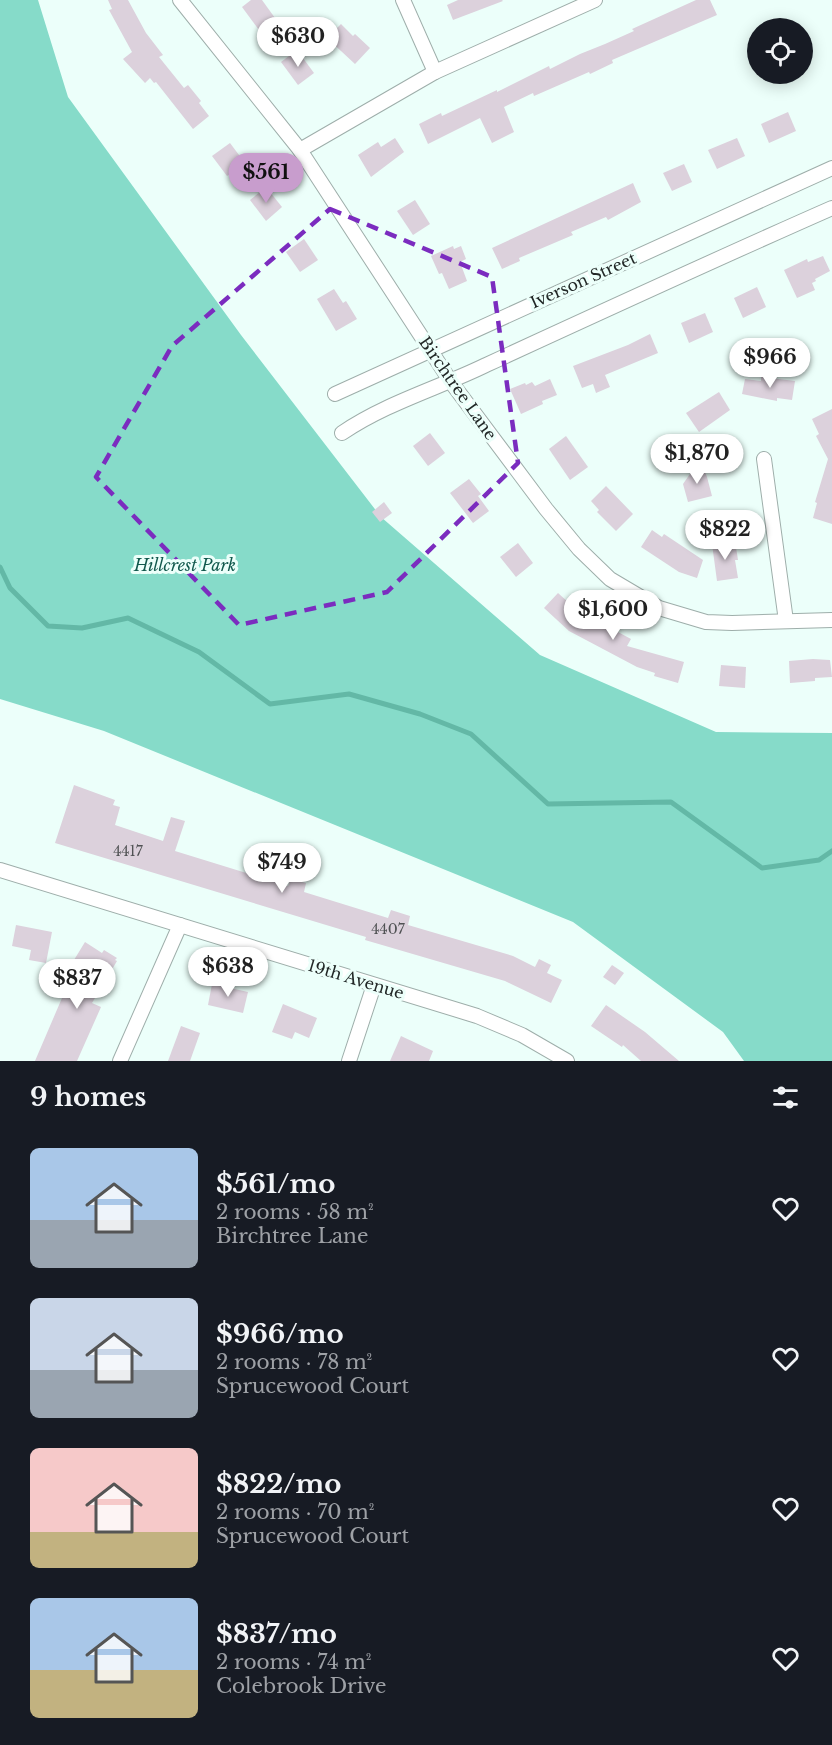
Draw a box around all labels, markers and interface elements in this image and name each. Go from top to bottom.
pin: $630 [262,17,334,68]
map controls [747,18,813,84]
button: locate [747,18,813,84]
text: $630 [271,24,325,48]
pin: $561 [230,153,302,204]
text: $561 [243,160,289,184]
street label: Iverson Street [527,248,639,312]
street label: Birchtree Lane [415,332,501,444]
pin: $966 [734,338,806,389]
text: $966 [743,345,797,369]
pin: $1,870 [648,434,746,485]
text: $1,870 [665,441,729,465]
pin: $822 [689,510,761,561]
text: $822 [699,517,751,541]
park label: Hillcrest Park [133,555,236,575]
pin: $1,600 [564,590,662,641]
text: $1,600 [578,597,648,621]
house number: 4417 [113,842,144,860]
pin: $749 [246,843,318,894]
text: $749 [257,850,307,874]
house number: 4407 [371,920,406,938]
pin: $638 [192,947,264,998]
text: $638 [202,954,254,978]
street label: 19th Avenue [306,955,406,1003]
pin: $837 [41,959,113,1010]
text: $837 [53,966,101,990]
text: 9 homes [30,1081,146,1113]
icon: filters [769,1081,802,1114]
text: $561/mo [216,1168,335,1200]
icon: home [78,1172,150,1244]
icon: heart [769,1192,802,1225]
text: 2 rooms · 58 m² [216,1200,374,1224]
text: Birchtree Lane [216,1224,368,1248]
text: $966/mo [216,1318,344,1350]
icon: home [78,1322,150,1394]
icon: heart [769,1342,802,1375]
text: 2 rooms · 78 m² [216,1350,372,1374]
text: Sprucewood Court [216,1374,409,1398]
text: $822/mo [216,1468,341,1500]
icon: home [78,1472,150,1544]
icon: heart [769,1492,802,1525]
text: 2 rooms · 70 m² [216,1500,374,1524]
text: Sprucewood Court [216,1524,409,1548]
text: $837/mo [216,1618,337,1650]
icon: home [78,1622,150,1694]
icon: heart [769,1642,802,1675]
text: 2 rooms · 74 m² [216,1650,372,1674]
text: Colebrook Drive [216,1674,387,1698]

